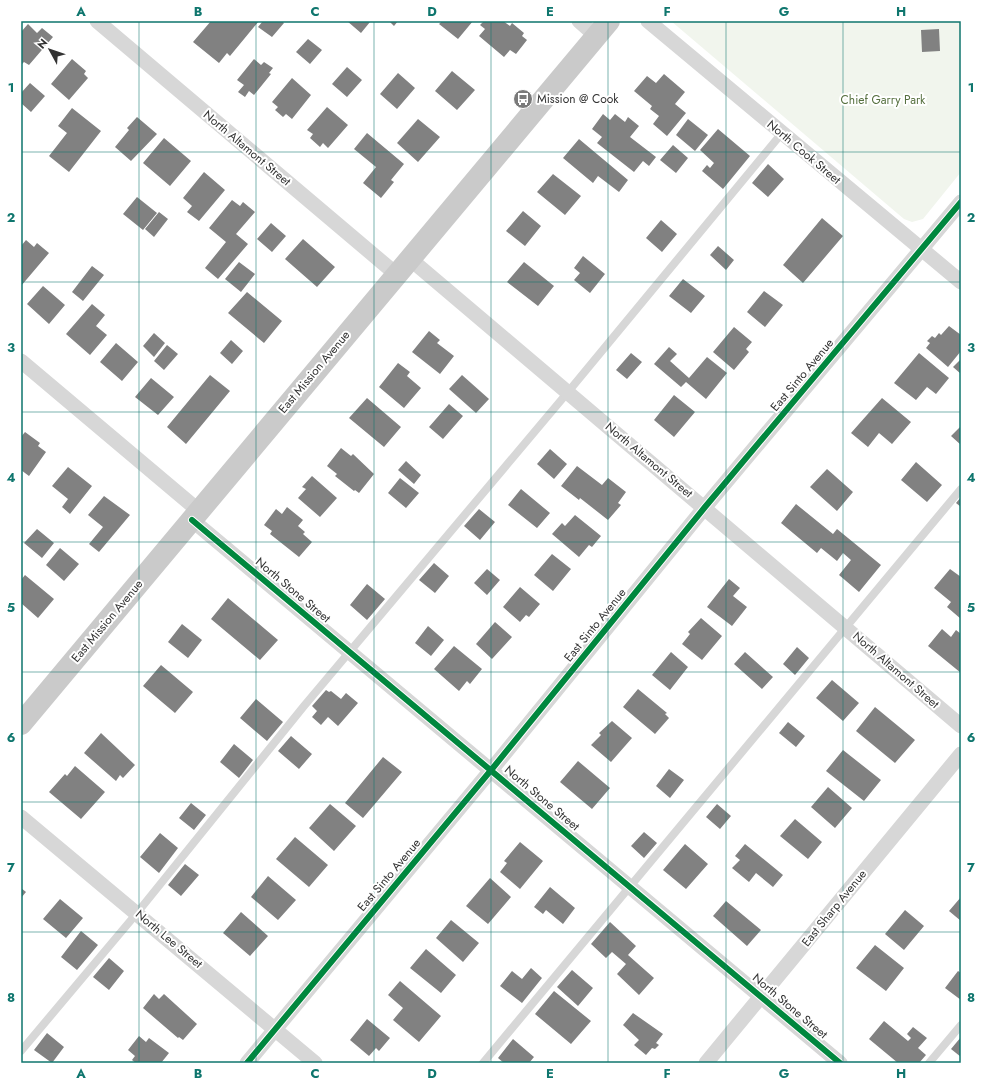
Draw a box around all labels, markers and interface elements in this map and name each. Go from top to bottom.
text: A [75,2,86,21]
text: B [194,2,203,21]
text: C [310,2,320,21]
text: D [427,2,437,21]
text: E [546,2,554,21]
text: F [663,2,671,21]
text: G [779,2,790,21]
text: H [896,2,906,21]
north arrow [30,30,70,70]
text: N [33,35,51,52]
text: 1 [8,78,14,97]
text: 1 [968,78,974,97]
bus stop icon: Mission @ Cook [512,88,534,110]
place label: Mission @ Cook [537,90,619,108]
park label: Chief Garry Park [841,91,926,109]
street label: North Altamont Street [199,106,295,190]
street label: North Cook Street [763,116,845,188]
text: 2 [7,208,15,227]
text: 2 [967,208,975,227]
street label: East Mission Avenue [274,327,354,417]
street label: East Sinto Avenue [766,335,838,415]
text: 3 [7,338,15,357]
text: 3 [967,338,975,357]
street label: North Altamont Street [601,418,697,502]
text: 4 [6,468,16,487]
text: 4 [966,468,976,487]
street label: North Stone Street [251,553,335,627]
street label: East Mission Avenue [67,576,147,666]
street label: East Sinto Avenue [560,584,630,666]
text: 5 [7,598,15,617]
text: 5 [967,598,975,617]
street label: North Altamont Street [849,627,943,713]
text: 6 [7,728,16,747]
text: 6 [967,728,976,747]
street label: North Stone Street [500,761,584,835]
street label: East Sinto Avenue [353,835,425,915]
text: 7 [7,858,15,877]
text: 7 [967,858,975,877]
street label: East Sharp Avenue [797,866,871,950]
street label: North Lee Street [132,906,207,973]
street label: North Stone Street [748,969,832,1043]
text: 8 [7,988,15,1007]
text: 8 [967,988,975,1007]
text: A [75,1064,86,1083]
text: B [194,1064,203,1083]
text: C [310,1064,320,1083]
text: D [427,1064,437,1083]
text: E [546,1064,554,1083]
text: F [663,1064,671,1083]
text: G [779,1064,790,1083]
text: H [896,1064,906,1083]

